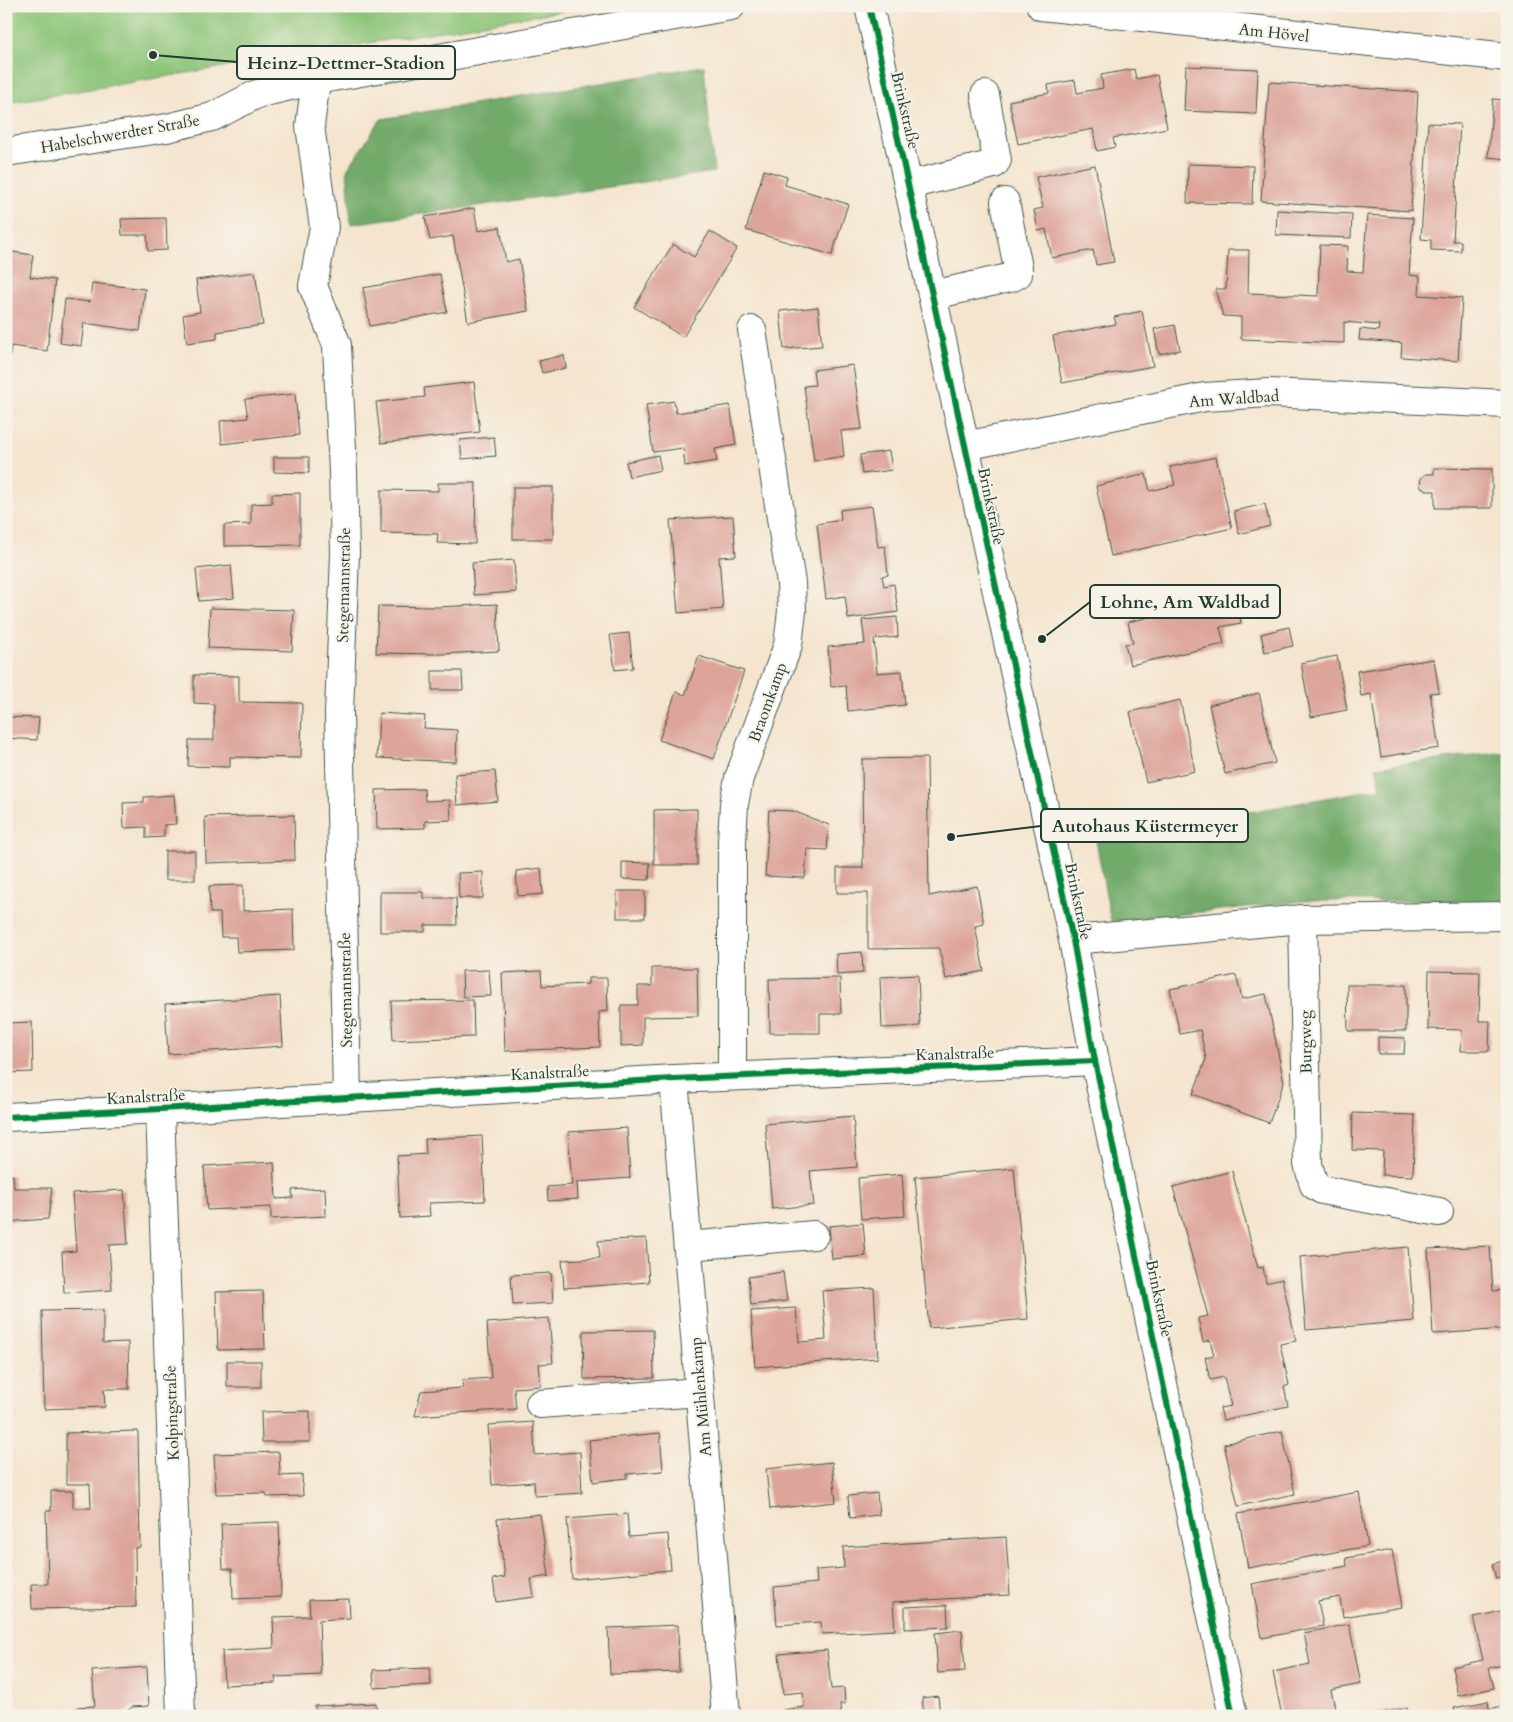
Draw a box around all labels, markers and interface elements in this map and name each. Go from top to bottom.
street label: Am Hövel [1238,18,1310,48]
callout: Heinz-Dettmer-Stadion [237,46,455,79]
text: Heinz-Dettmer-Stadion [247,51,445,76]
street label: Brinkstraße [885,69,925,151]
street label: Habelschwerdter Straße [39,109,201,159]
street label: Am Waldbad [1188,385,1280,413]
street label: Brinkstraße [972,465,1010,547]
street label: Stegemannstraße [332,527,356,643]
callout: Lohne, Am Waldbad [1090,585,1280,618]
text: Lohne, Am Waldbad [1100,590,1271,615]
street label: Braomkamp [743,659,793,745]
callout: Autohaus Küstermeyer [1041,809,1248,842]
text: Autohaus Küstermeyer [1052,814,1239,839]
street label: Brinkstraße [1059,860,1097,942]
street label: Stegemannstraße [334,932,358,1048]
street label: Burgweg [1294,1010,1318,1074]
street label: Kanalstraße [915,1042,995,1066]
street label: Kanalstraße [510,1060,590,1086]
street label: Kanalstraße [106,1084,186,1110]
street label: Brinkstraße [1140,1257,1178,1339]
street label: Am Mühlenkamp [685,1336,717,1458]
street label: Kolpingstraße [159,1365,185,1461]

